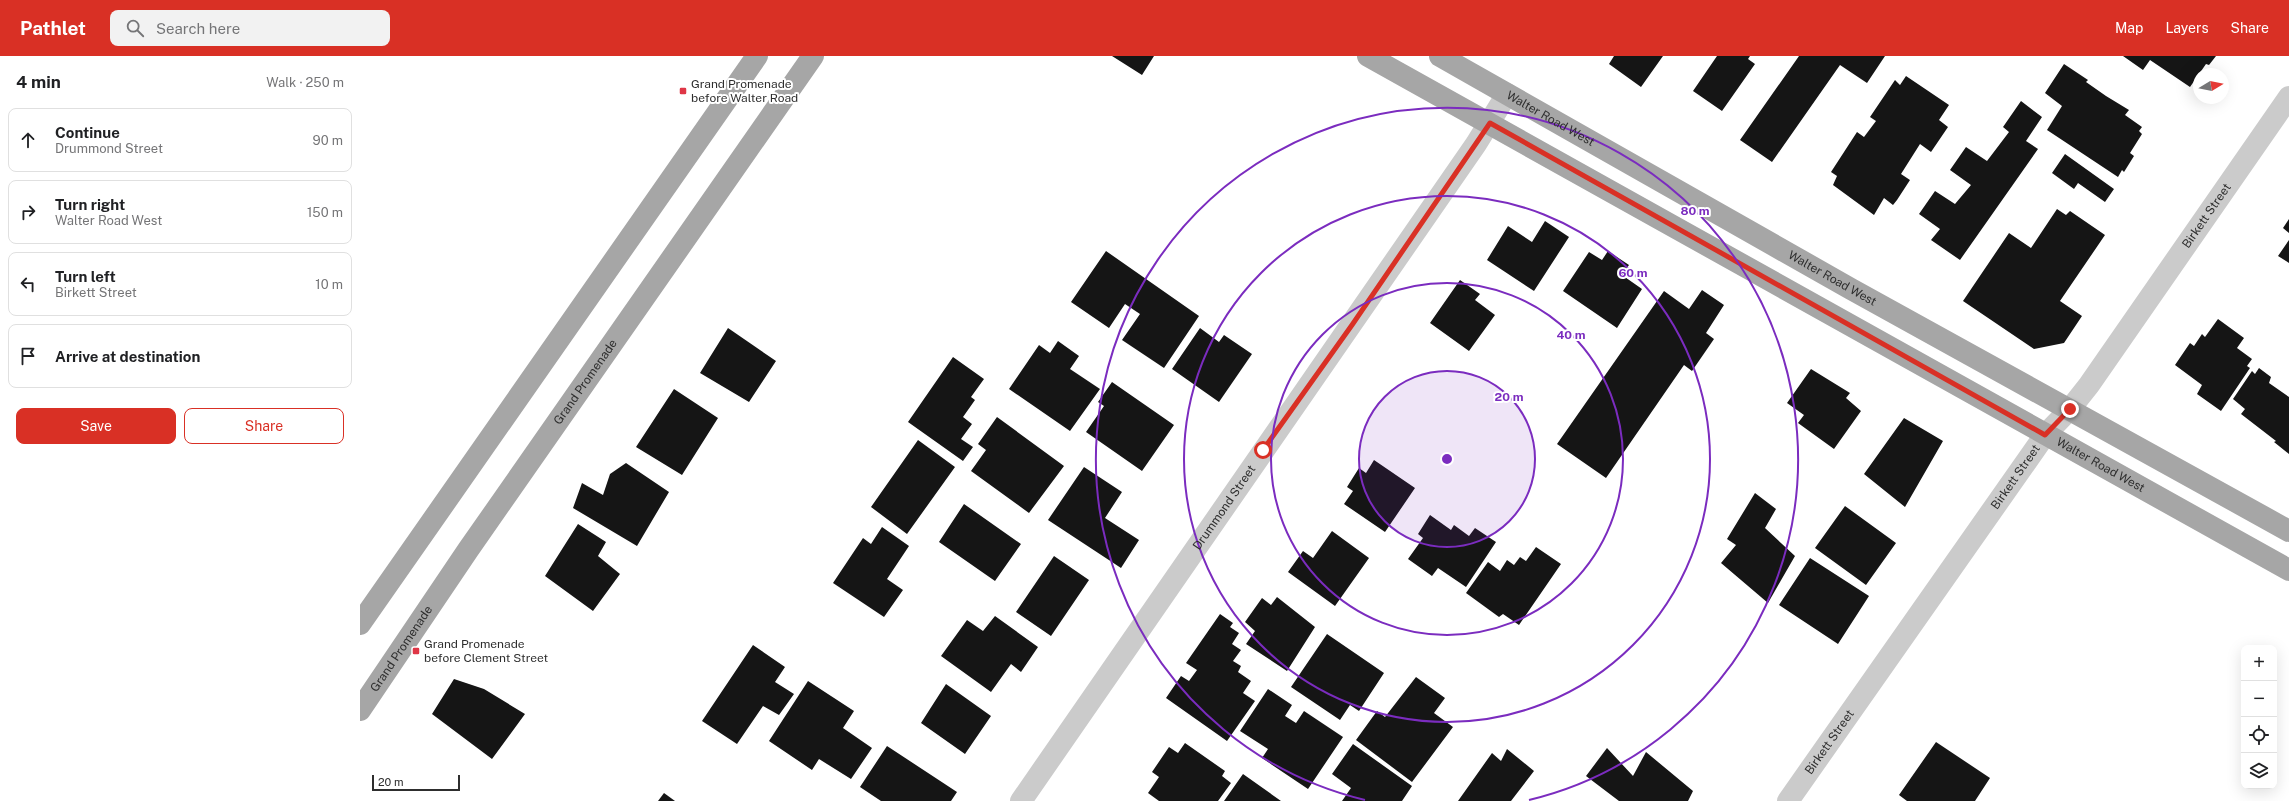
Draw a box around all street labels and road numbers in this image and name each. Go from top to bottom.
street label: Walter Road West [1504,88,1597,149]
street label: Birkett Street [2179,180,2234,251]
street label: Walter Road West [1786,248,1879,309]
street label: Grand Promenade [551,337,620,427]
street label: Walter Road West [2054,435,2148,495]
street label: Birkett Street [1988,442,2043,512]
street label: Drummond Street [1190,462,1259,553]
street label: Grand Promenade [367,603,435,694]
street label: Birkett Street [1802,707,1857,777]

